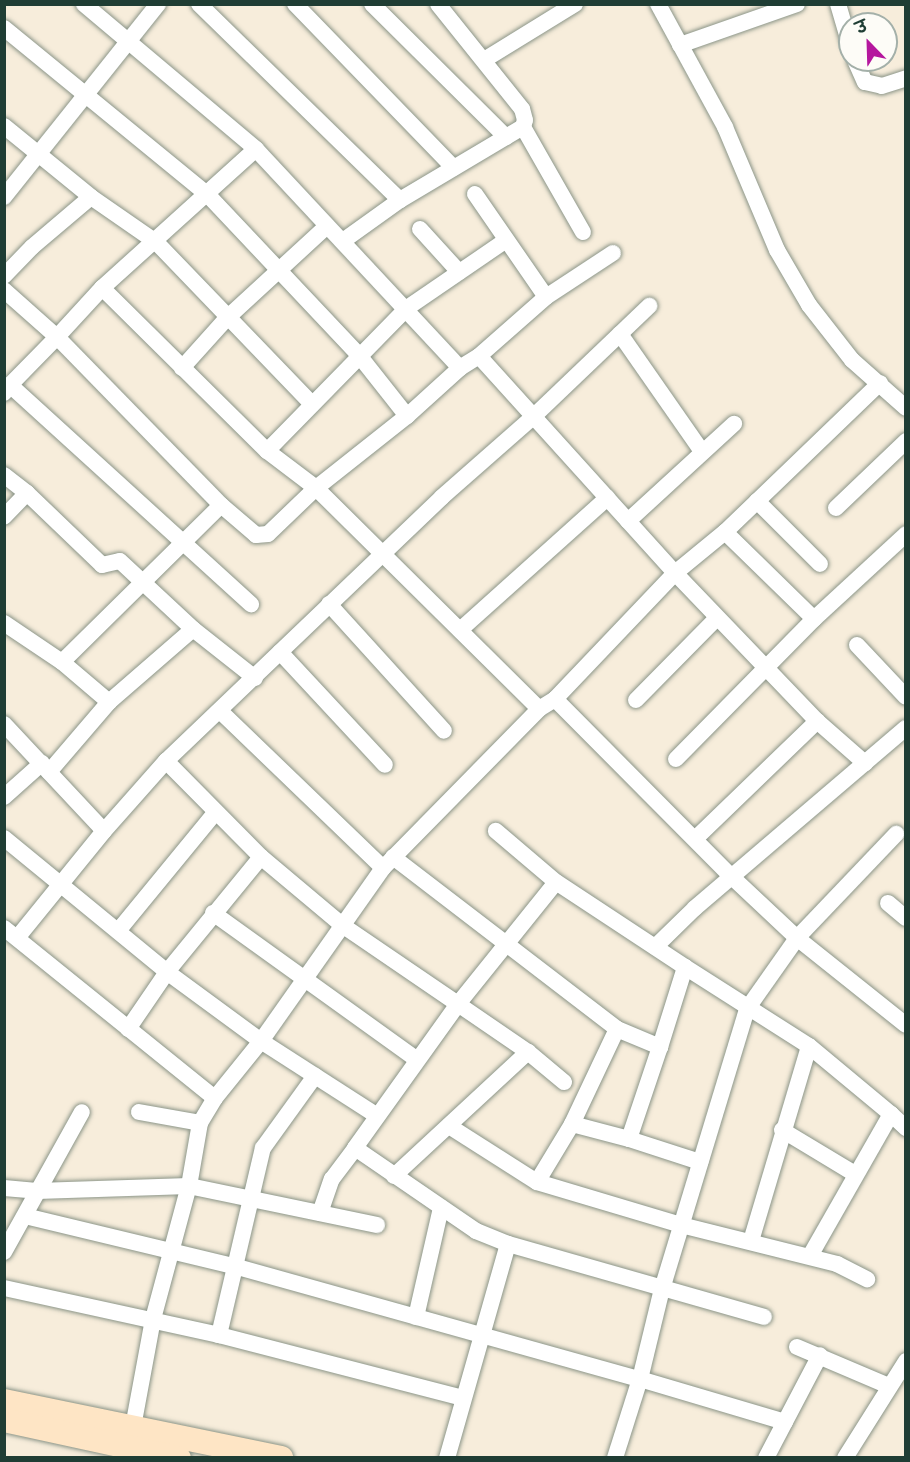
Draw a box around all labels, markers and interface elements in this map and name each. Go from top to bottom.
text: उ [851,11,872,42]
north arrow [838,12,898,72]

